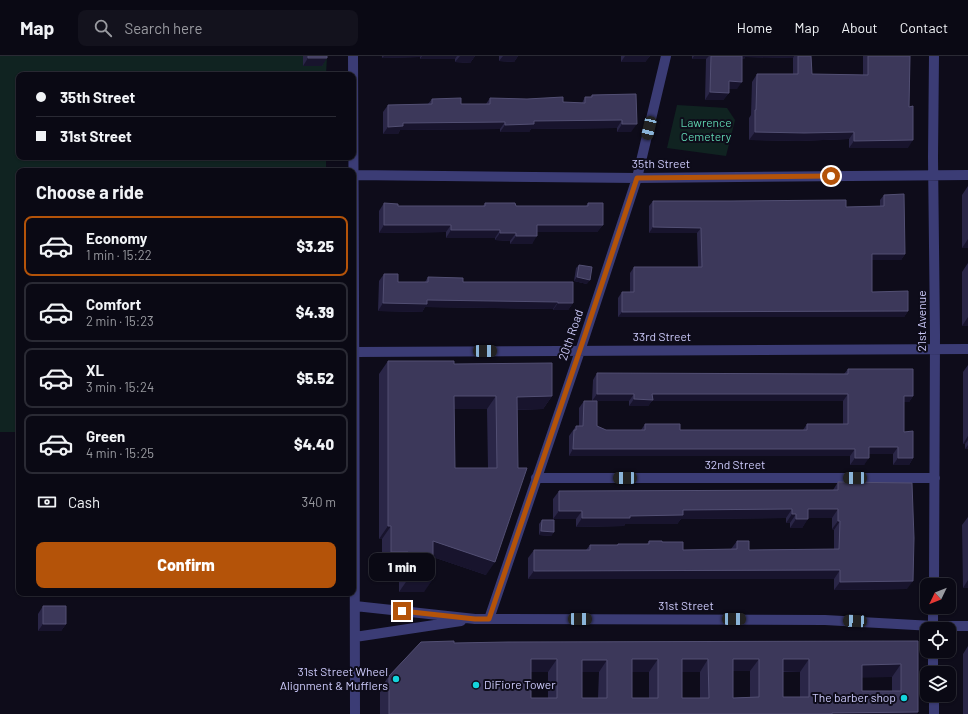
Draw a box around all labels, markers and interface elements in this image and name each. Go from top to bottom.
search box [78,10,358,46]
text: Map [20,16,54,39]
icon: search [92,17,114,39]
text: Search here [124,19,202,37]
text: Home [737,19,773,36]
text: Map [795,19,819,36]
text: About [841,19,878,36]
text: Contact [900,19,948,36]
text: 35th Street [60,88,135,106]
car [640,115,658,141]
park label: Lawrence Cemetery [680,115,732,143]
text: 31st Street [60,127,132,145]
street label: 35th Street [632,156,690,170]
route start [822,167,840,185]
text: Choose a ride [36,181,144,203]
icon: car [38,228,74,264]
text: Economy [86,229,147,247]
text: $3.25 [296,237,334,255]
text: 1 min · 15:22 [86,247,152,263]
street label: 21st Avenue [914,290,928,352]
icon: car [38,294,74,330]
text: Comfort [86,295,141,313]
text: $4.39 [296,303,334,321]
street label: 20th Road [555,307,585,362]
text: 2 min · 15:23 [86,313,154,329]
street label: 33rd Street [633,329,691,343]
car [473,345,497,357]
icon: car [38,360,74,396]
text: XL [86,361,104,379]
text: $5.52 [296,369,334,387]
text: 3 min · 15:24 [86,379,154,395]
icon: car [38,426,74,462]
text: Green [86,427,125,445]
text: $4.40 [294,435,334,453]
text: 4 min · 15:25 [86,445,154,461]
street label: 32nd Street [705,457,765,471]
car [613,472,637,484]
car [843,472,867,484]
icon: cash [36,491,58,513]
text: Cash [68,493,100,511]
text: 340 m [301,494,336,510]
button: Confirm [36,542,336,588]
callout: 1 min [369,553,435,581]
text: 1 min [388,559,416,575]
north arrow [920,578,956,614]
map controls [920,578,956,702]
street label: 31st Street [658,598,714,612]
route end [393,602,411,620]
car [568,613,592,625]
car [722,613,746,625]
car [843,614,867,628]
button: locate [920,622,956,658]
place label: 31st Street Wheel Alignment & Mufflers [280,664,388,692]
button: layers [920,666,956,702]
marker: 31st Street Wheel Alignment & Mufflers [391,674,401,684]
place label: DiFiore Tower [484,677,556,691]
marker: DiFiore Tower [471,680,481,690]
place label: The barber shop [812,690,896,704]
marker: The barber shop [899,693,909,703]

